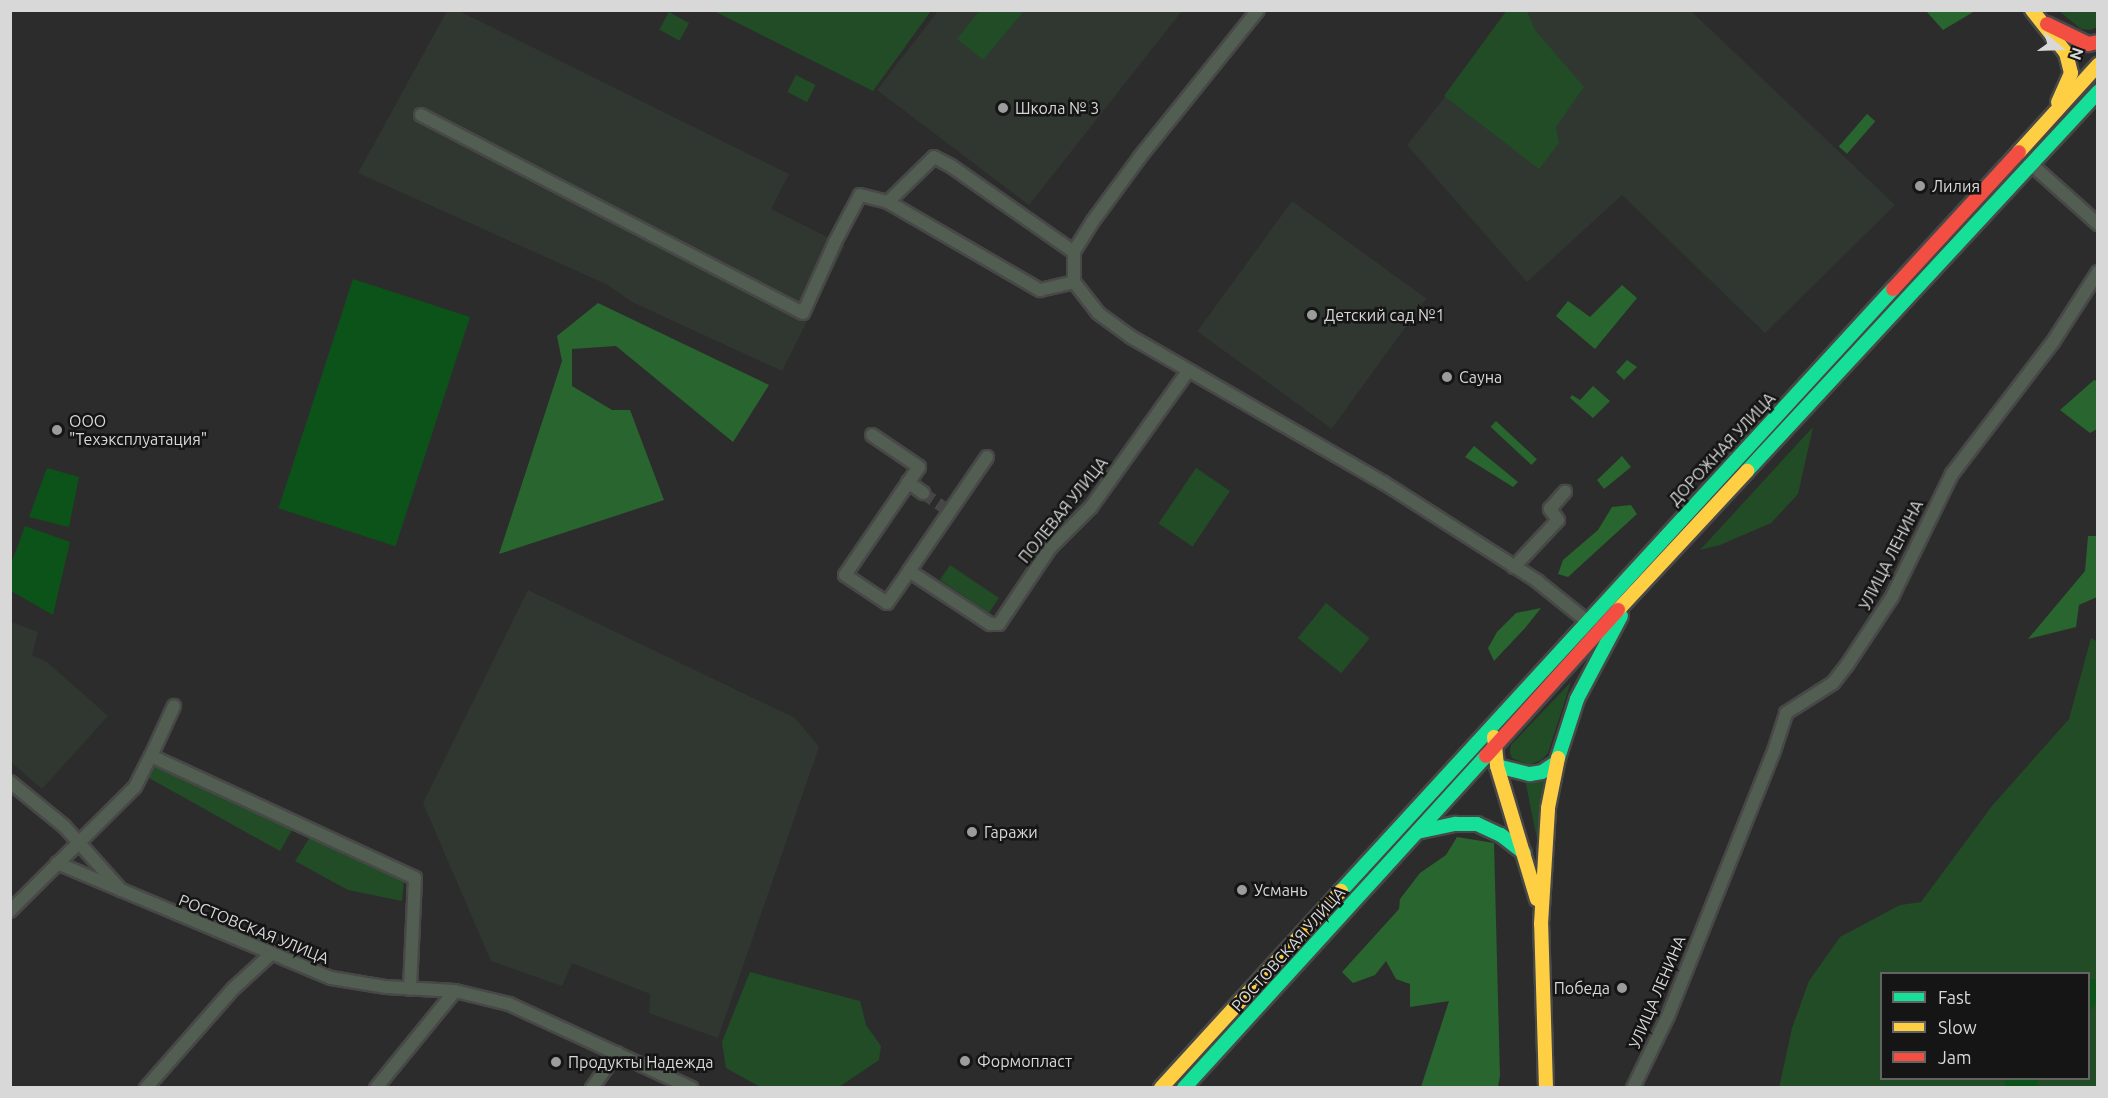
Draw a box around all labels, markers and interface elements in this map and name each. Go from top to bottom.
north arrow [2030,18,2090,78]
text: N [2067,45,2087,62]
place label: Школа № 3 [1015,98,1099,118]
marker: Школа № 3 [996,101,1010,115]
place label: Лилия [1932,176,1980,196]
marker: Лилия [1913,179,1927,193]
place label: Детский сад №1 [1324,305,1445,325]
marker: Детский сад №1 [1305,308,1319,322]
place label: Сауна [1459,367,1502,387]
marker: Сауна [1440,370,1454,384]
street label: ДОРОЖНАЯ УЛИЦА [1665,389,1779,509]
place label: ООО "Техэксплуатация" [69,411,207,449]
marker: ООО "Техэксплуатация" [50,423,64,437]
street label: ПОЛЕВАЯ УЛИЦА [1014,453,1112,567]
street label: УЛИЦА ЛЕНИНА [1855,497,1927,613]
place label: Гаражи [984,822,1038,842]
marker: Гаражи [965,825,979,839]
place label: Усмань [1254,880,1307,900]
street label: РОСТОВСКАЯ УЛИЦА [1227,883,1349,1015]
marker: Усмань [1235,883,1249,897]
street label: РОСТОВСКАЯ УЛИЦА [176,890,332,968]
street label: УЛИЦА ЛЕНИНА [1625,933,1689,1051]
legend [1880,972,2090,1080]
place label: Победа [1554,978,1610,998]
marker: Победа [1615,981,1629,995]
text: Fast [1938,987,1971,1007]
text: Slow [1938,1017,1977,1037]
text: Jam [1938,1047,1972,1067]
place label: Формопласт [977,1051,1072,1071]
place label: Продукты Надежда [568,1052,714,1072]
marker: Формопласт [958,1054,972,1068]
marker: Продукты Надежда [549,1055,563,1069]

